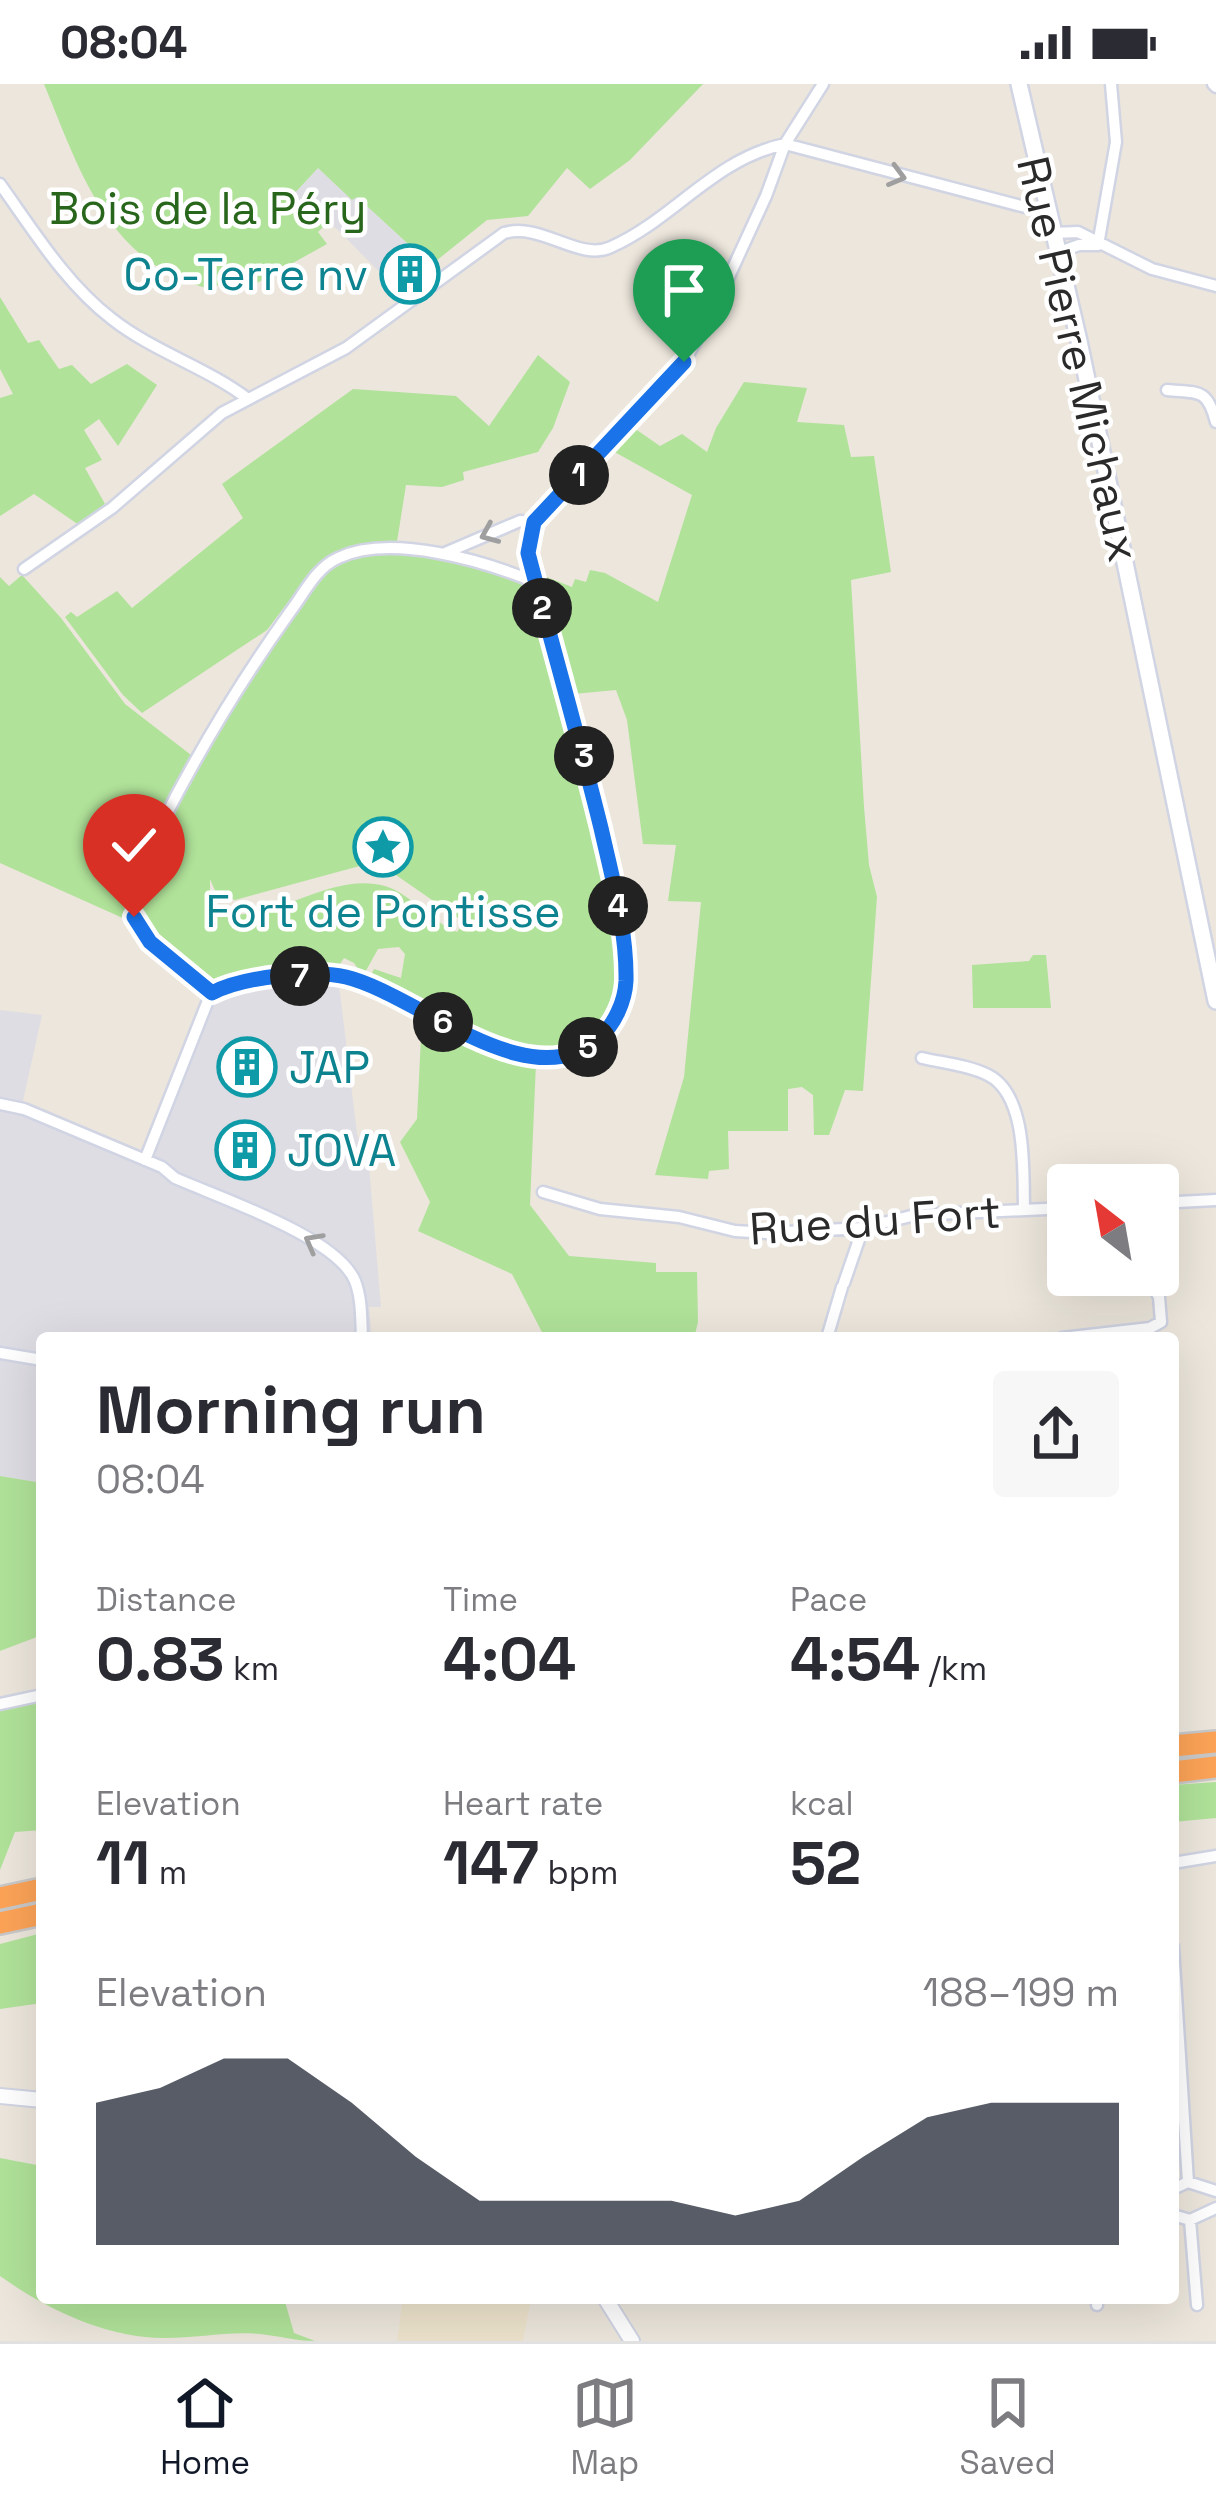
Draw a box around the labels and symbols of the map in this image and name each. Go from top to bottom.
street label: Rue Pierre Michaux [1004,151,1153,567]
one-way arrow [886,162,907,187]
park label: Bois de la Péry [50,180,366,237]
pin [633,239,735,362]
building icon: Co-Terre nv [379,243,441,305]
place label: Co-Terre nv [124,246,368,303]
pin: 1 [549,445,609,505]
one-way arrow [479,520,501,544]
pin: 2 [512,578,572,638]
pin: 3 [554,726,614,786]
pin [83,794,185,917]
place icon: Fort de Pontisse [352,816,414,878]
pin: 4 [588,876,648,936]
place label: Fort de Pontisse [205,883,561,940]
pin: 7 [270,946,330,1006]
pin: 6 [413,992,473,1052]
pin: 5 [558,1017,618,1077]
building icon: JAP [216,1036,278,1098]
place label: JAP [289,1039,370,1096]
building icon: JOVA [214,1119,276,1181]
place label: JOVA [287,1122,396,1179]
north arrow [1047,1164,1179,1296]
street label: Rue du Fort [747,1183,1003,1258]
one-way arrow [304,1233,326,1256]

